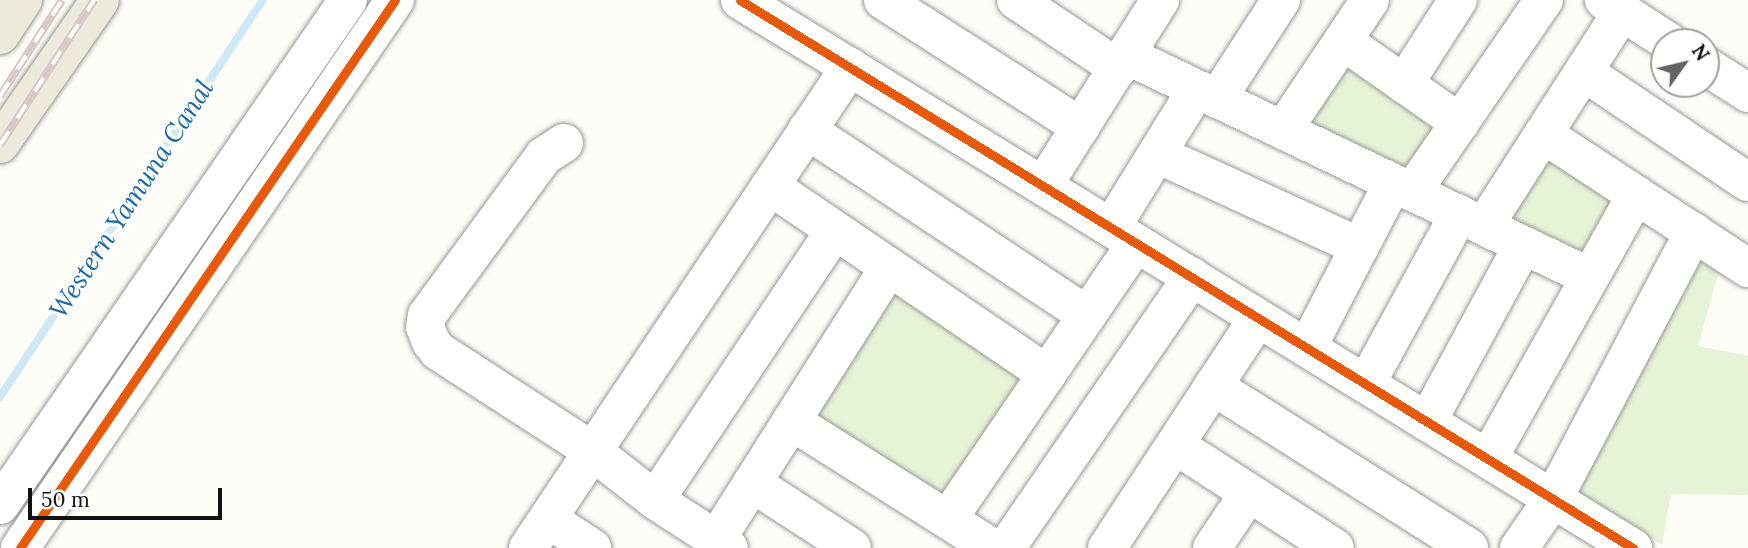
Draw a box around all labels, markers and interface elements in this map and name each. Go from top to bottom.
north arrow [1650,28,1720,98]
text: N [1687,40,1715,65]
water label: Western Yamuna Canal [42,74,220,324]
scale bar [32,475,226,518]
text: 50 m [41,486,90,513]

